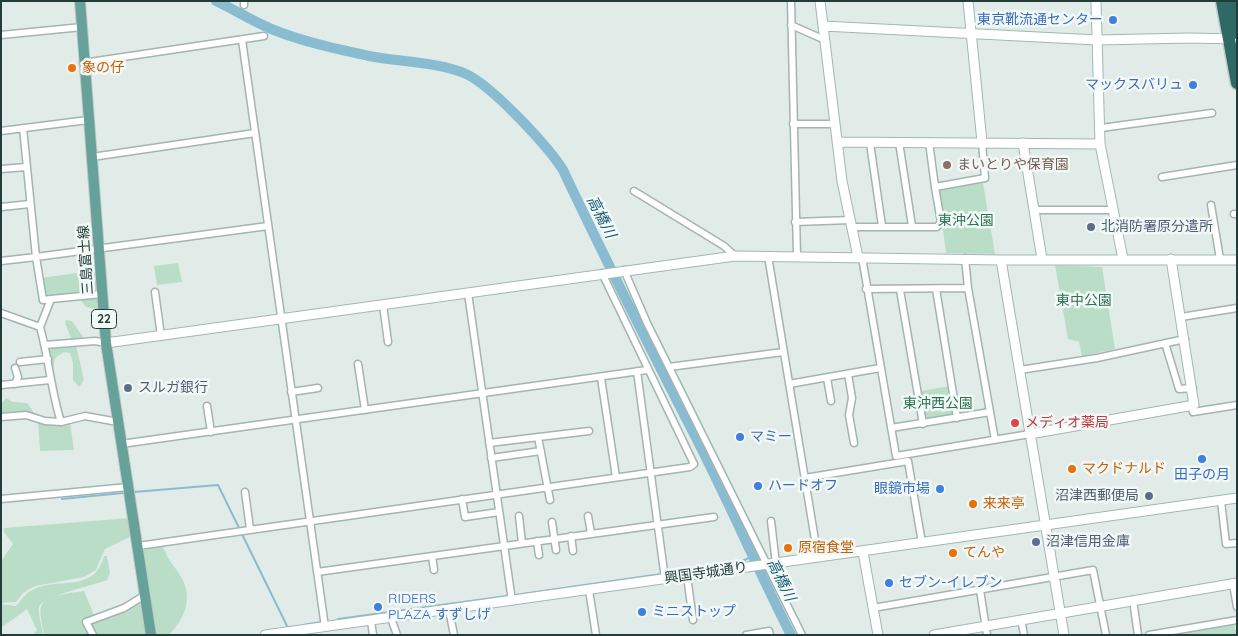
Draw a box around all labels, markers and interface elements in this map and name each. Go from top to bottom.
place label: 東京靴流通センター [977,12,1103,28]
marker: 東京靴流通センター [1107,14,1119,26]
place label: 象の仔 [82,60,124,76]
marker: 象の仔 [66,62,78,74]
place label: マックスバリュ [1085,77,1183,93]
marker: マックスバリュ [1187,79,1199,91]
place label: まいとりや保育園 [957,157,1069,173]
marker: まいとりや保育園 [941,159,953,171]
water label: 高橋川 [583,193,619,241]
park label: 東沖公園 [938,213,994,229]
place label: 北消防署原分遣所 [1101,219,1213,235]
marker: 北消防署原分遣所 [1085,221,1097,233]
street label: 三島富士線 [75,224,97,296]
park label: 東中公園 [1056,293,1112,309]
road number: 22 [92,310,116,328]
place label: スルガ銀行 [138,380,208,396]
marker: スルガ銀行 [122,382,134,394]
park label: 東沖西公園 [903,396,973,412]
place label: メディオ薬局 [1025,415,1109,431]
marker: メディオ薬局 [1009,417,1021,429]
place label: マミー [750,429,792,445]
marker: マミー [734,431,746,443]
marker: 田子の月 [1196,453,1208,465]
place label: マクドナルド [1082,461,1166,477]
marker: マクドナルド [1066,463,1078,475]
place label: 田子の月 [1174,467,1230,483]
place label: ハードオフ [768,478,838,494]
marker: ハードオフ [752,480,764,492]
place label: 眼鏡市場 [874,481,930,497]
marker: 眼鏡市場 [934,483,946,495]
place label: 沼津西郵便局 [1055,488,1139,504]
marker: 沼津西郵便局 [1143,490,1155,502]
place label: 来来亭 [983,496,1025,512]
marker: 来来亭 [967,498,979,510]
place label: 沼津信用金庫 [1046,534,1130,550]
marker: 沼津信用金庫 [1030,536,1042,548]
place label: 原宿食堂 [798,540,854,556]
marker: 原宿食堂 [782,542,794,554]
place label: てんや [963,545,1005,561]
marker: てんや [947,547,959,559]
water label: 高橋川 [763,556,799,604]
street label: 興国寺城通り [663,559,749,587]
place label: セブン-イレブン [899,575,1002,591]
marker: セブン-イレブン [883,577,895,589]
place label: RIDERS PLAZA すずしげ [388,591,491,624]
marker: RIDERS PLAZA すずしげ [372,601,384,613]
place label: ミニストップ [652,604,736,620]
marker: ミニストップ [636,606,648,618]

